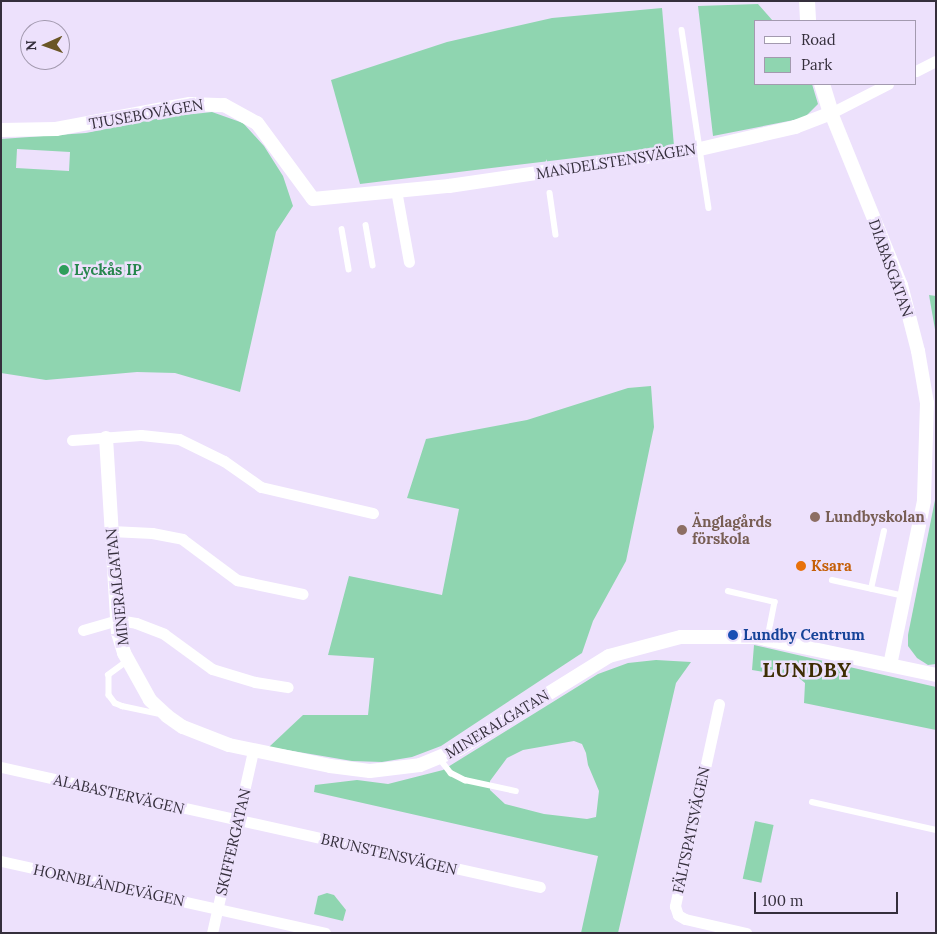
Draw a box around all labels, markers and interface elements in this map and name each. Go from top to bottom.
north arrow [20,20,70,70]
legend [754,20,917,85]
text: Road [801,30,836,49]
text: N [22,40,40,51]
text: Park [801,55,832,74]
street label: TJUSEBOVÄGEN [87,95,205,133]
street label: MANDELSTENSVÄGEN [535,139,697,183]
street label: DIABASGATAN [865,217,917,319]
place label: Lyckås IP [74,261,142,279]
marker: Lyckås IP [58,264,70,276]
place label: Lundbyskolan [825,508,925,526]
marker: Lundbyskolan [809,511,821,523]
place label: Änglagårds förskola [692,512,772,547]
marker: Änglagårds förskola [676,524,688,536]
street label: MINERALGATAN [102,527,132,647]
place label: Ksara [811,557,852,575]
marker: Ksara [795,560,807,572]
place label: Lundby Centrum [743,626,865,644]
marker: Lundby Centrum [727,629,739,641]
district label: LUNDBY [761,657,853,681]
street label: MINERALGATAN [442,686,552,762]
street label: FÄLTSPATSVÄGEN [669,765,713,895]
street label: ALABASTERVÄGEN [52,770,186,818]
street label: SKIFFERGATAN [212,787,254,897]
street label: BRUNSTENSVÄGEN [319,830,459,878]
street label: HORNBLÄNDEVÄGEN [32,860,186,910]
scale bar [757,882,901,914]
text: 100 m [762,891,803,910]

